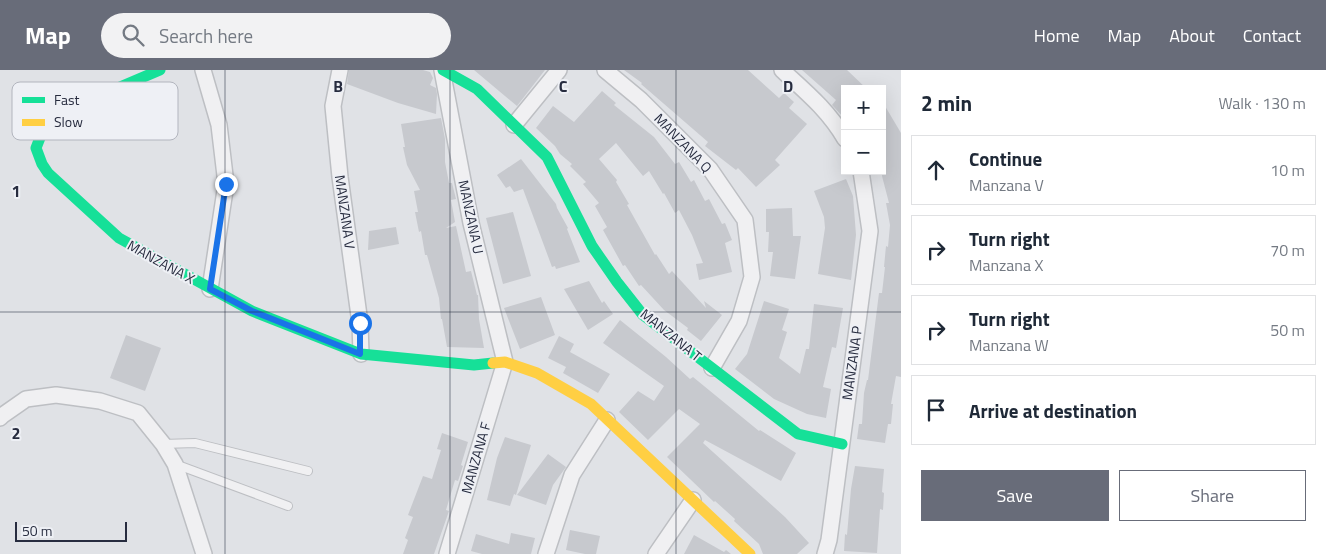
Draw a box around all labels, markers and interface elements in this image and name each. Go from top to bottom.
search box [101,13,451,58]
text: Map [25,17,71,53]
icon: search [119,21,147,49]
text: Search here [159,21,253,50]
text: Home [1034,22,1080,49]
text: Map [1108,22,1141,49]
text: About [1169,22,1215,49]
text: Contact [1243,22,1301,49]
text: B [333,74,343,98]
text: C [559,74,568,98]
text: D [783,74,793,98]
legend [12,82,178,140]
map controls [841,85,886,175]
button: + [841,85,886,130]
text: 2 min [921,87,972,119]
text: Fast [54,89,79,110]
text: Walk · 130 m [1218,91,1306,115]
street label: MANZANA Q [650,108,717,177]
text: Slow [54,111,83,132]
button: − [841,130,886,175]
text: Continue [969,144,1042,173]
icon: ahead [922,156,950,184]
text: 10 m [1270,158,1305,182]
route end [215,173,238,196]
text: Manzana V [969,173,1044,197]
street label: MANZANA V [330,174,361,250]
street label: MANZANA U [453,178,490,256]
text: 1 [12,179,20,203]
text: Turn right [969,224,1050,253]
street label: MANZANA X [124,234,199,289]
icon: right [922,236,950,264]
text: 70 m [1270,238,1305,262]
text: Manzana X [969,253,1043,277]
street label: MANZANA T [636,303,707,366]
text: Turn right [969,304,1050,333]
route start [349,312,372,335]
icon: right [922,316,950,344]
text: 50 m [1270,318,1305,342]
street label: MANZANA P [836,325,867,401]
text: Manzana W [969,333,1049,357]
icon: arrive [922,396,950,424]
text: Arrive at destination [969,396,1137,425]
street label: MANZANA F [455,420,496,496]
text: 2 [12,421,20,445]
button: Save [921,470,1109,521]
button: Share [1119,470,1306,521]
scale bar [15,519,128,542]
text: 50 m [22,520,52,541]

